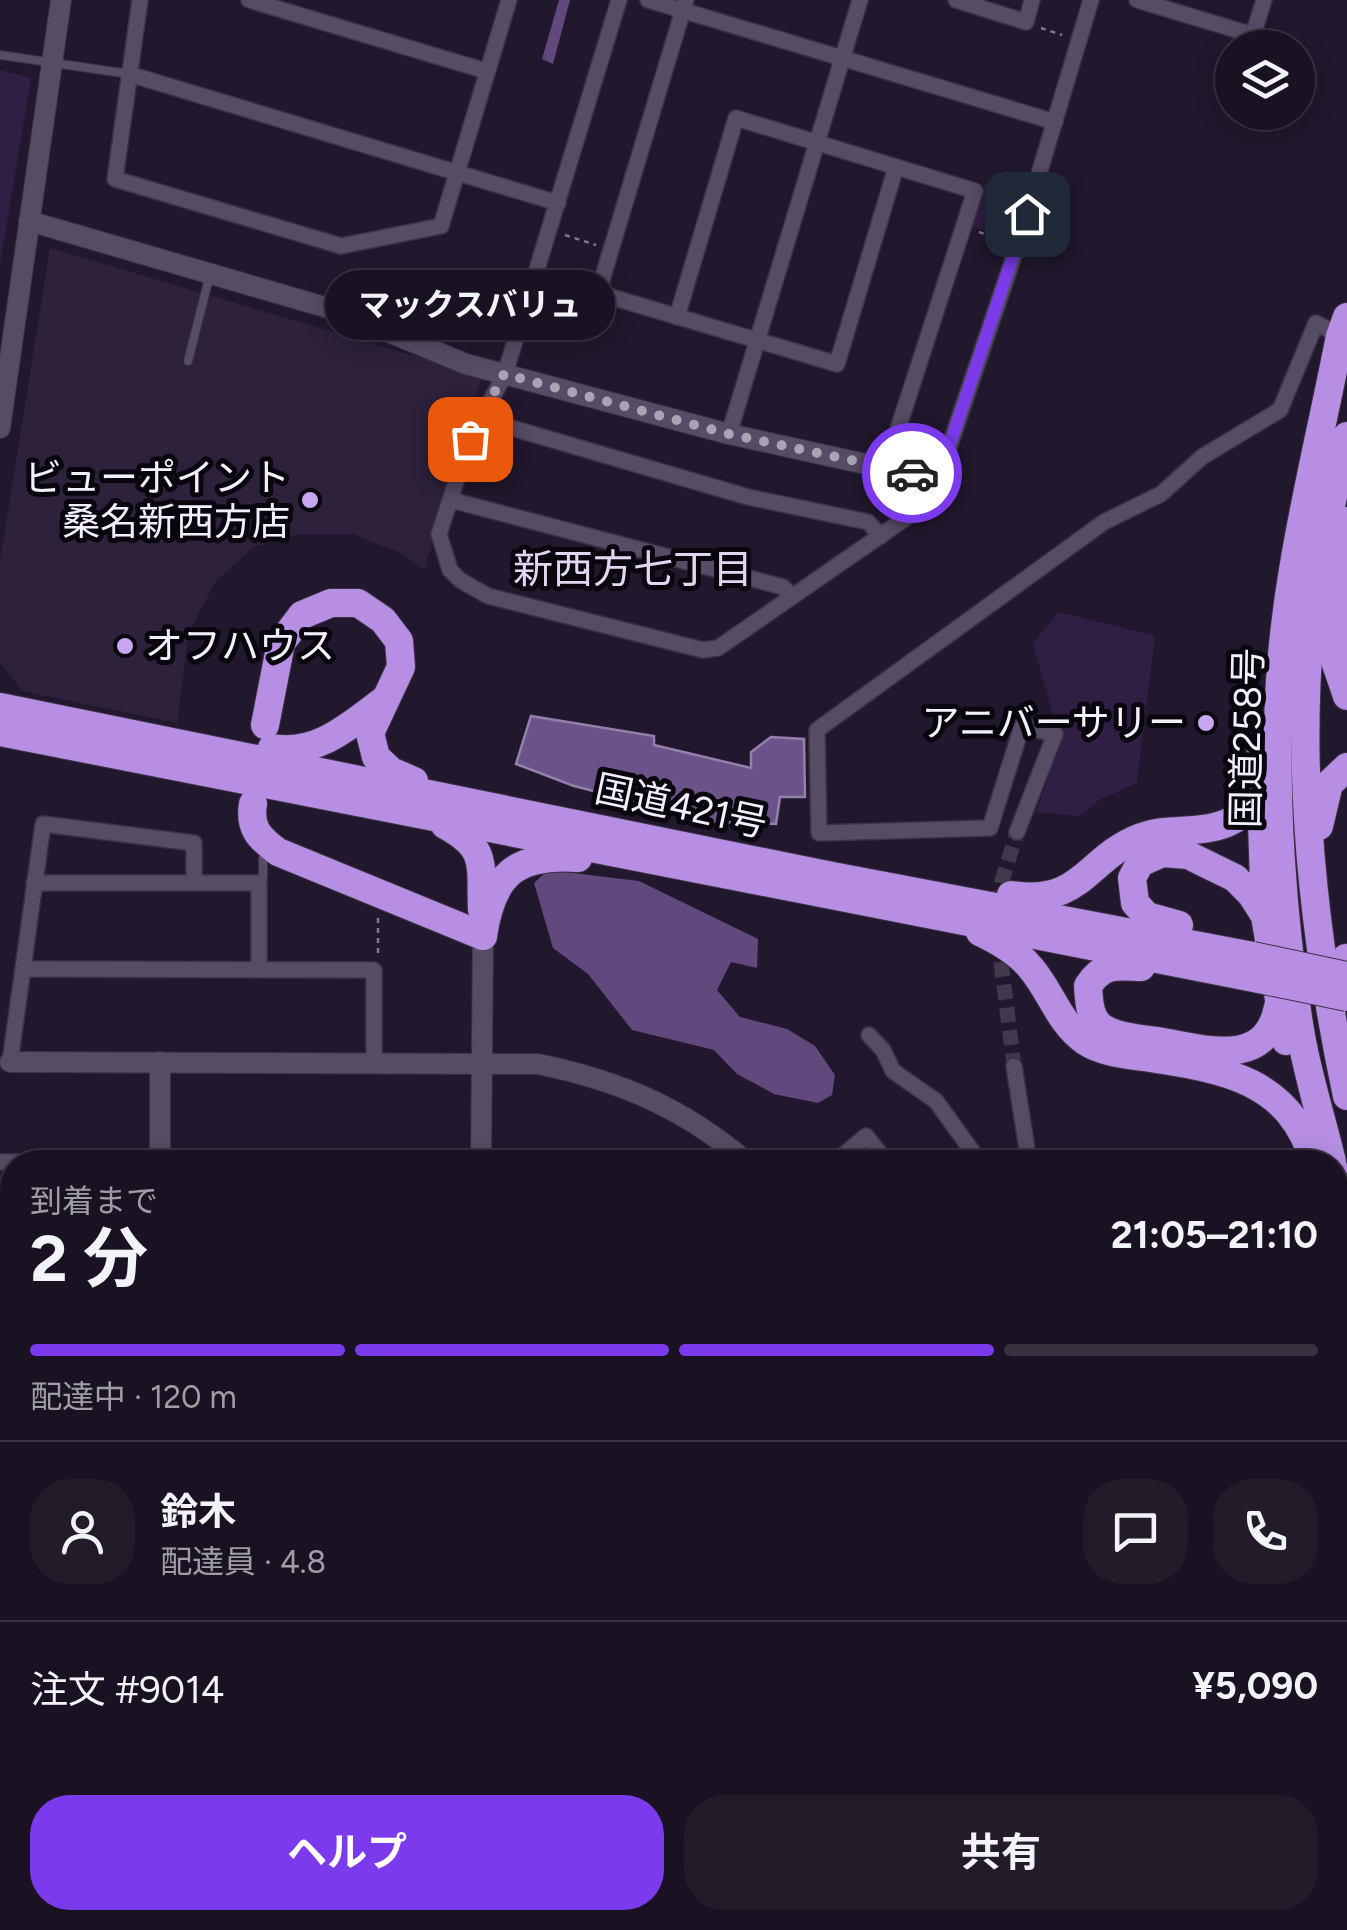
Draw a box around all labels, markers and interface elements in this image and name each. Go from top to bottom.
map controls [1215,30,1315,130]
button: layers [1215,30,1315,130]
pin [985,172,1070,257]
icon: home [1000,187,1055,242]
callout: マックスバリュ [325,269,615,339]
text: マックスバリュ [358,286,582,324]
pin [428,397,513,482]
icon: bag [443,412,498,467]
courier [862,423,962,523]
icon: car [885,446,940,501]
place label: ビューポイント 桑名新西方店 [24,455,290,545]
marker: ビューポイント 桑名新西方店 [299,489,321,511]
district label: 新西方七丁目 [513,545,753,593]
place label: オフハウス [145,623,335,669]
marker: オフハウス [114,635,136,657]
street label: 国道258号 [1222,647,1272,829]
place label: アニバーサリー [922,700,1186,746]
marker: アニバーサリー [1195,712,1217,734]
street label: 国道421号 [591,765,771,847]
text: 到着まで [30,1182,158,1220]
text: 21:05–21:10 [1111,1212,1318,1258]
text: 2 分 [30,1219,148,1297]
text: 配達中 · 120 m [30,1378,237,1416]
button: person [30,1479,135,1584]
button: chat [1083,1479,1188,1584]
button: phone [1213,1479,1318,1584]
text: 鈴木 [160,1489,236,1535]
text: 配達員 · 4.8 [160,1543,326,1581]
text: ¥5,090 [1192,1663,1318,1709]
text: 注文 #9014 [30,1667,224,1713]
button: ヘルプ [30,1795,664,1910]
button: 共有 [684,1795,1318,1910]

